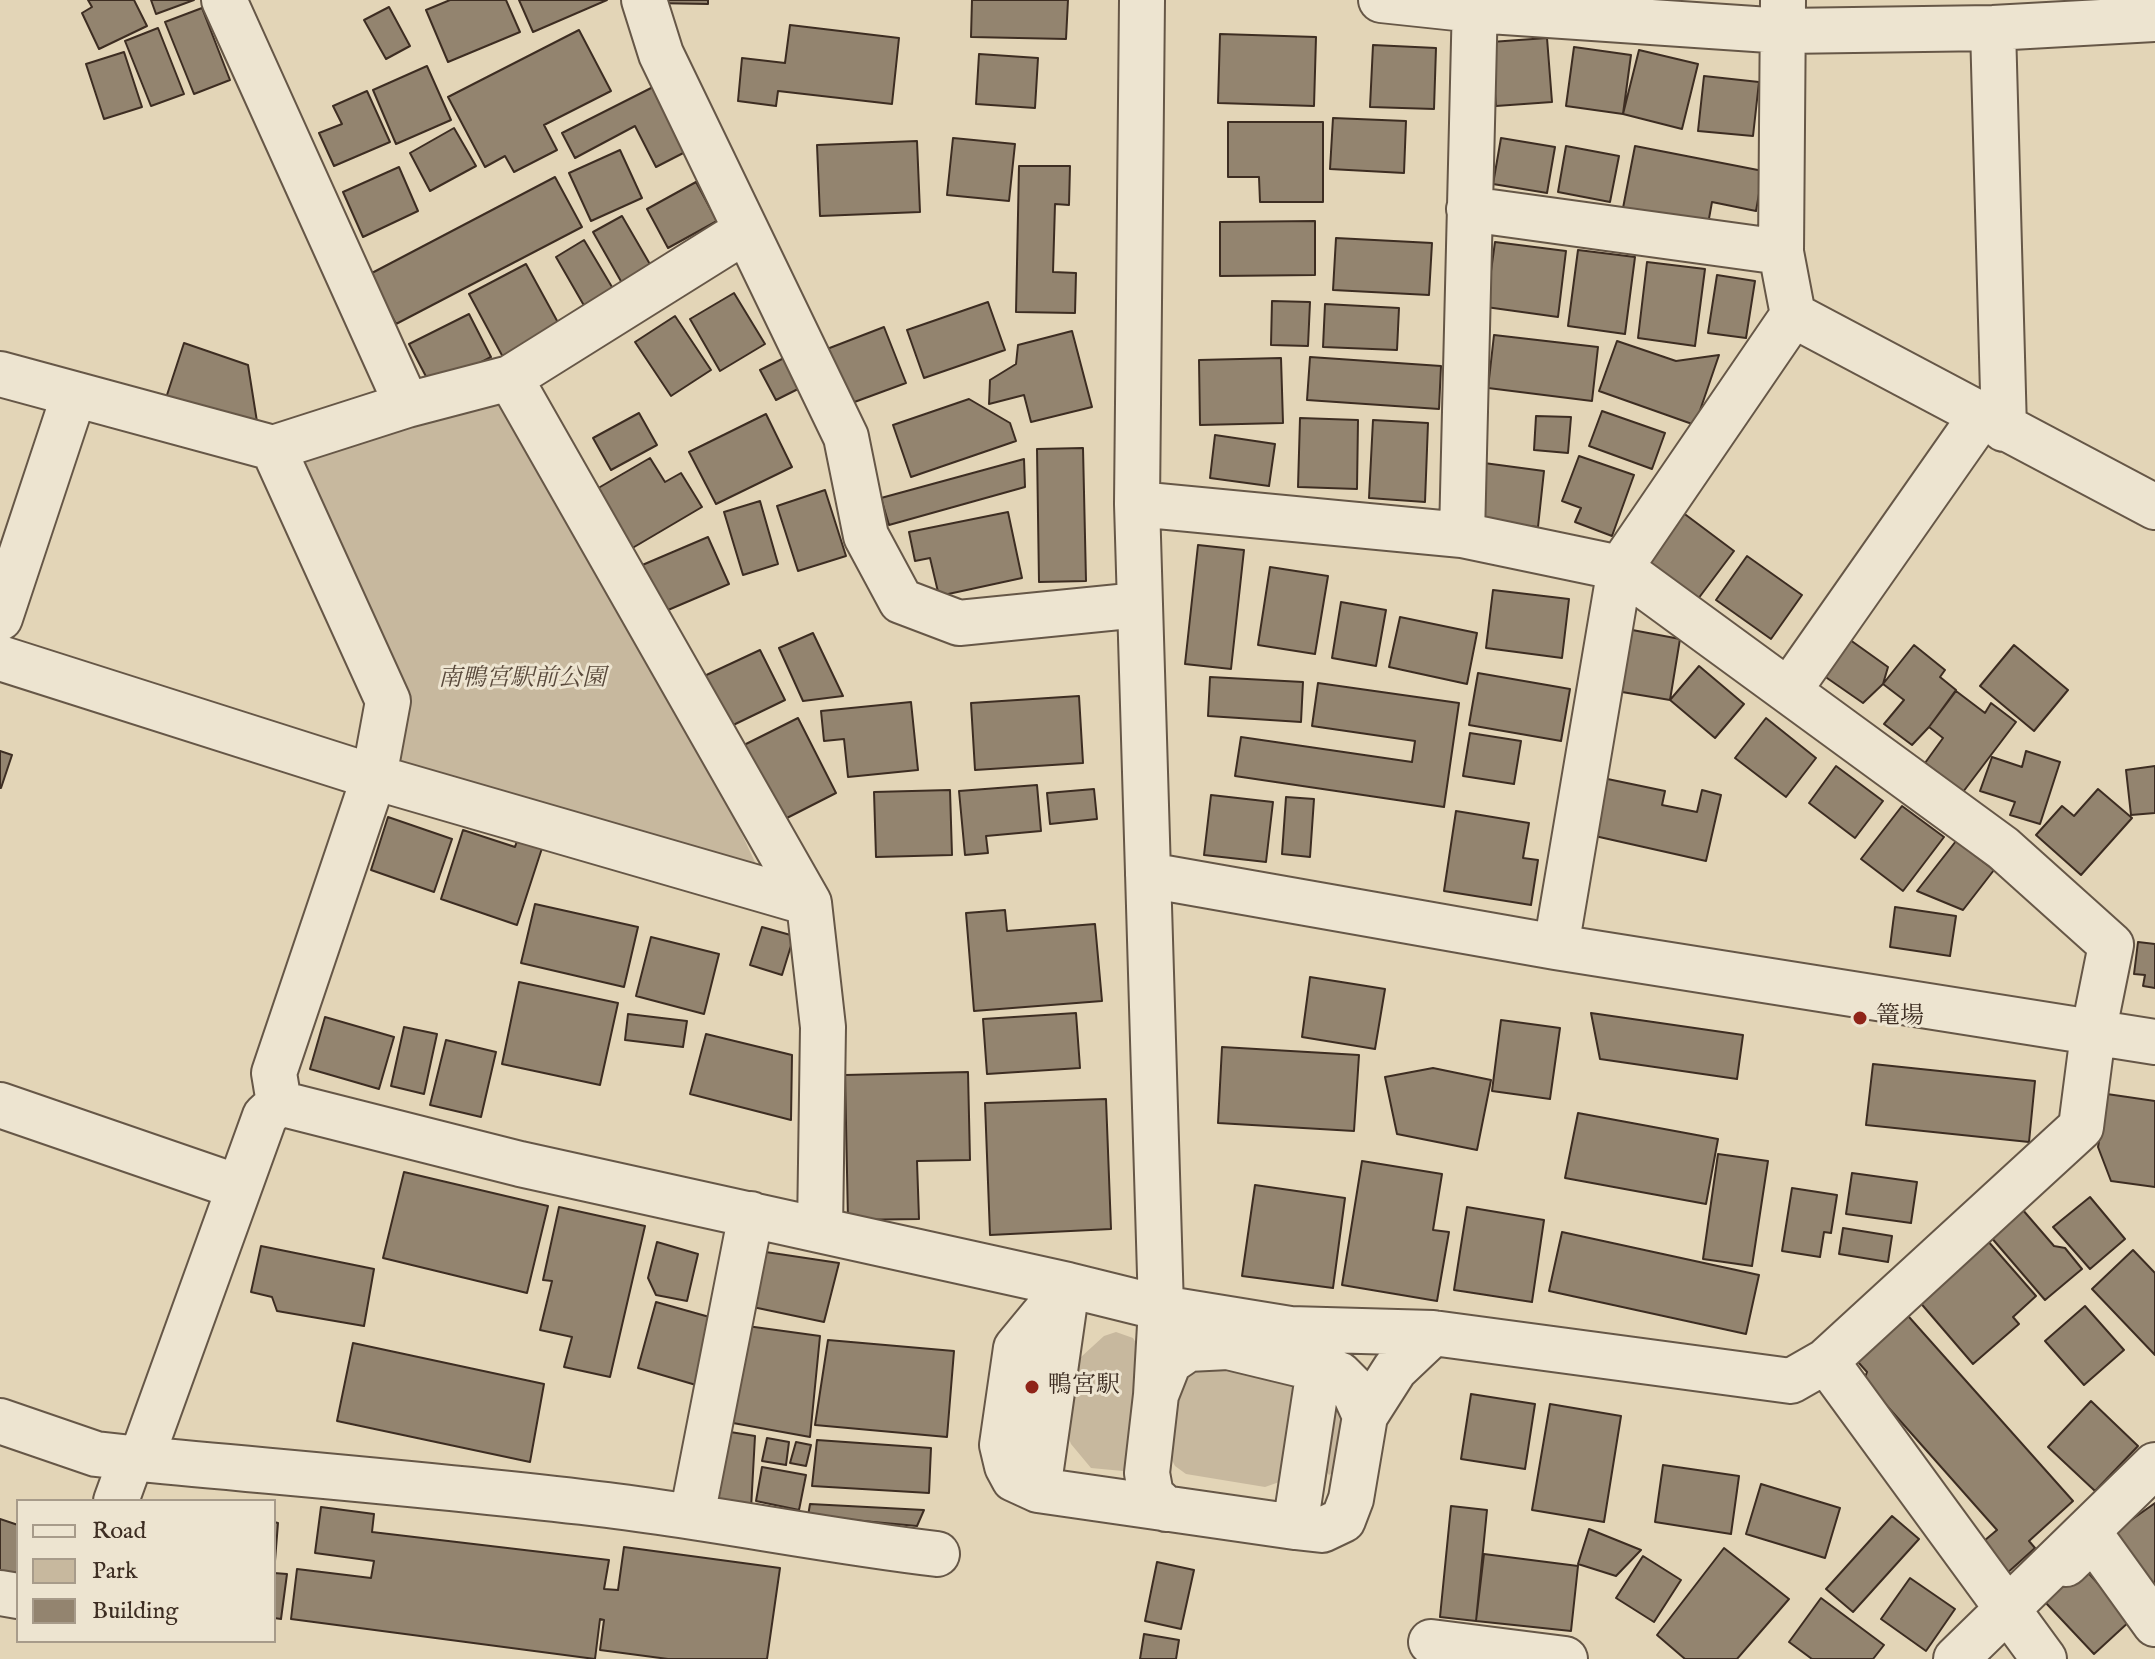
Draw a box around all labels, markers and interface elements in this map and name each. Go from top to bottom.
park label: 南鴨宮駅前公園 [438,666,606,694]
place label: 篭場 [1876,1004,1924,1032]
marker: 篭場 [1851,1009,1869,1027]
place label: 鴨宮駅 [1048,1373,1120,1401]
marker: 鴨宮駅 [1023,1378,1041,1396]
legend [16,1499,276,1643]
text: Road [92,1516,146,1547]
text: Park [92,1556,138,1587]
text: Building [92,1596,178,1627]

